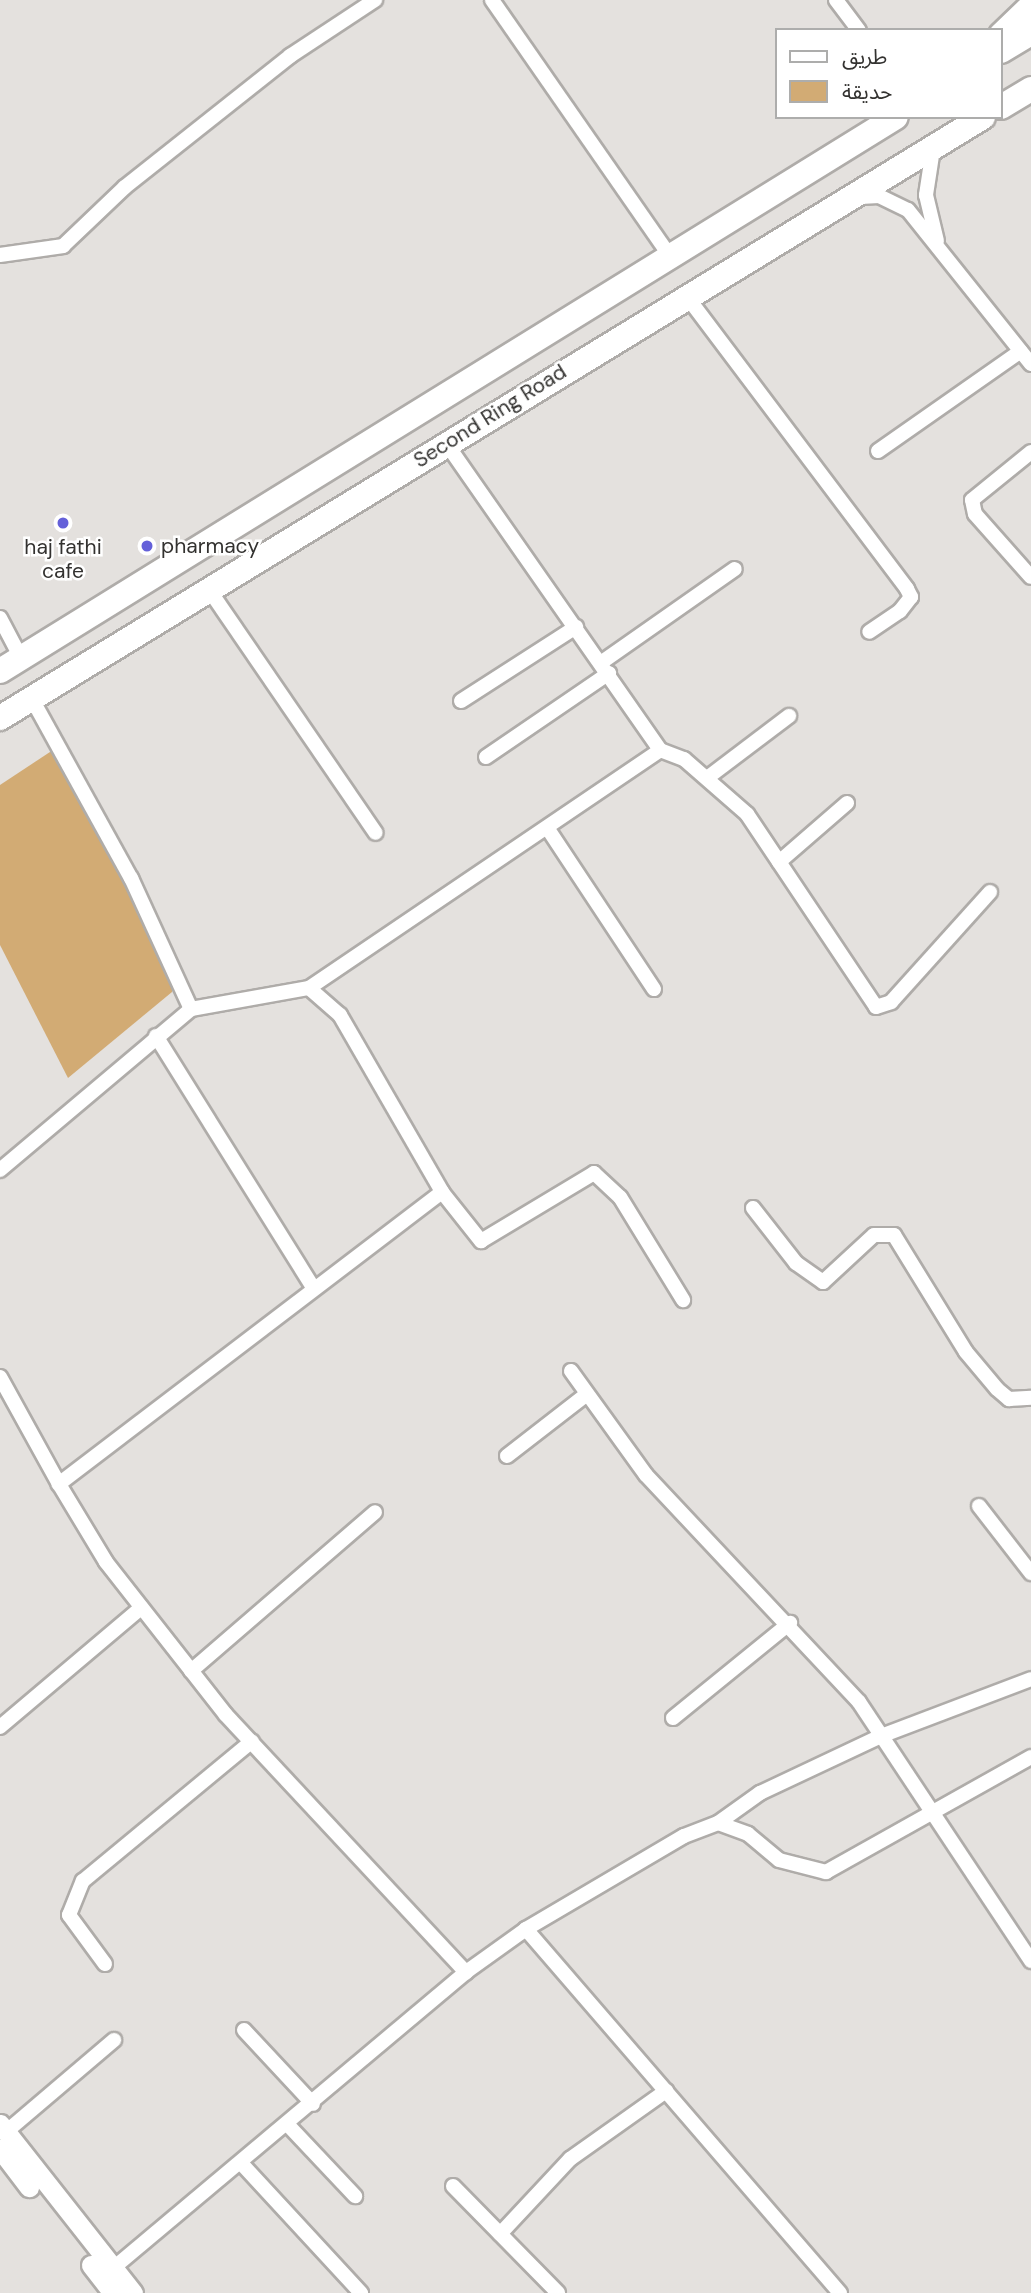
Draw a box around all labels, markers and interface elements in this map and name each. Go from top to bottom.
legend [776,28,1003,119]
text: طريق [842,43,887,71]
text: حديقة [842,78,892,106]
street label: Second Ring Road [409,359,571,473]
marker: haj fathi cafe [55,515,71,531]
place label: pharmacy [161,533,259,559]
place label: haj fathi cafe [24,534,102,584]
marker: pharmacy [139,538,155,554]

